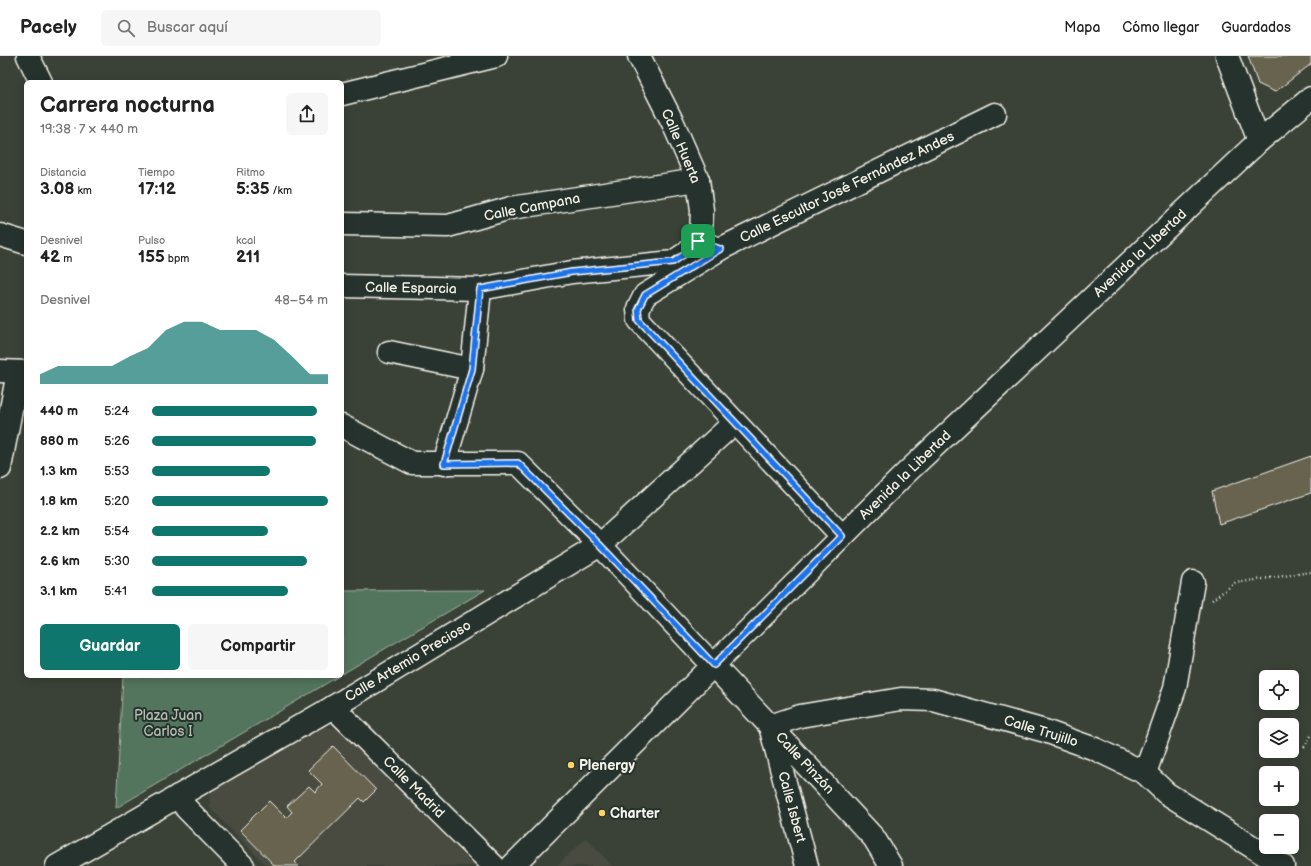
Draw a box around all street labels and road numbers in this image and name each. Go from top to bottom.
street label: Calle Huerta [658,106,704,186]
street label: Calle Escultor José Fernández Andes [737,128,957,246]
street label: Calle Campana [483,189,582,225]
street label: Avenida la Libertad [1090,205,1190,301]
street label: Calle Esparcia [365,279,457,297]
street label: Avenida la Libertad [855,427,955,523]
street label: Calle Artemio Precioso [342,617,474,705]
street label: Calle Trujillo [1002,712,1080,750]
street label: Calle Pinzón [772,729,838,798]
street label: Calle Madrid [380,753,448,821]
street label: Calle Isbert [774,770,810,845]

